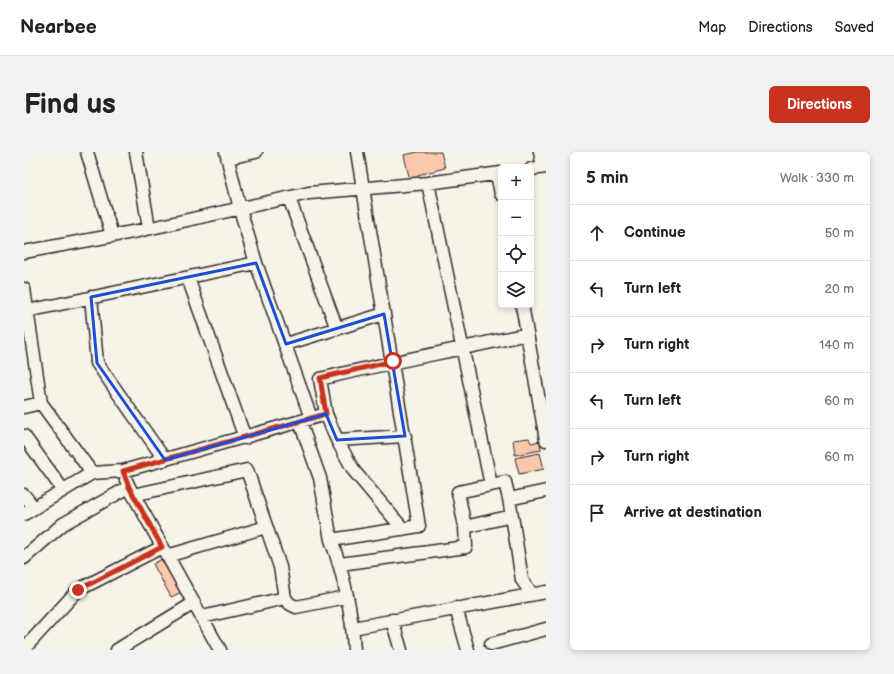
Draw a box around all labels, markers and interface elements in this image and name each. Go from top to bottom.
text: Nearbee [20,16,97,39]
text: Map [698,19,726,36]
text: Directions [748,19,813,36]
text: Saved [835,19,874,36]
button: Directions [769,86,870,123]
text: Find us [24,88,116,121]
map controls [498,164,534,308]
button: + [498,164,534,200]
text: 5 min [586,168,629,188]
text: Walk · 330 m [780,170,854,186]
button: − [498,200,534,236]
icon: ahead [586,222,608,244]
text: Continue [624,223,686,242]
text: 50 m [825,225,854,241]
button: locate [498,236,534,272]
button: layers [498,272,534,308]
icon: left [586,278,608,300]
text: Turn left [624,279,681,298]
text: 20 m [824,281,854,297]
icon: right [586,334,608,356]
text: Turn right [624,335,689,354]
text: 140 m [819,337,854,353]
route start [384,352,402,370]
icon: left [586,390,608,412]
text: Turn left [624,391,681,410]
text: 60 m [824,393,854,409]
icon: right [586,446,608,468]
text: Turn right [624,447,689,466]
text: 60 m [824,449,854,465]
icon: arrive [586,502,608,524]
text: Arrive at destination [624,503,762,522]
route end [69,581,87,599]

